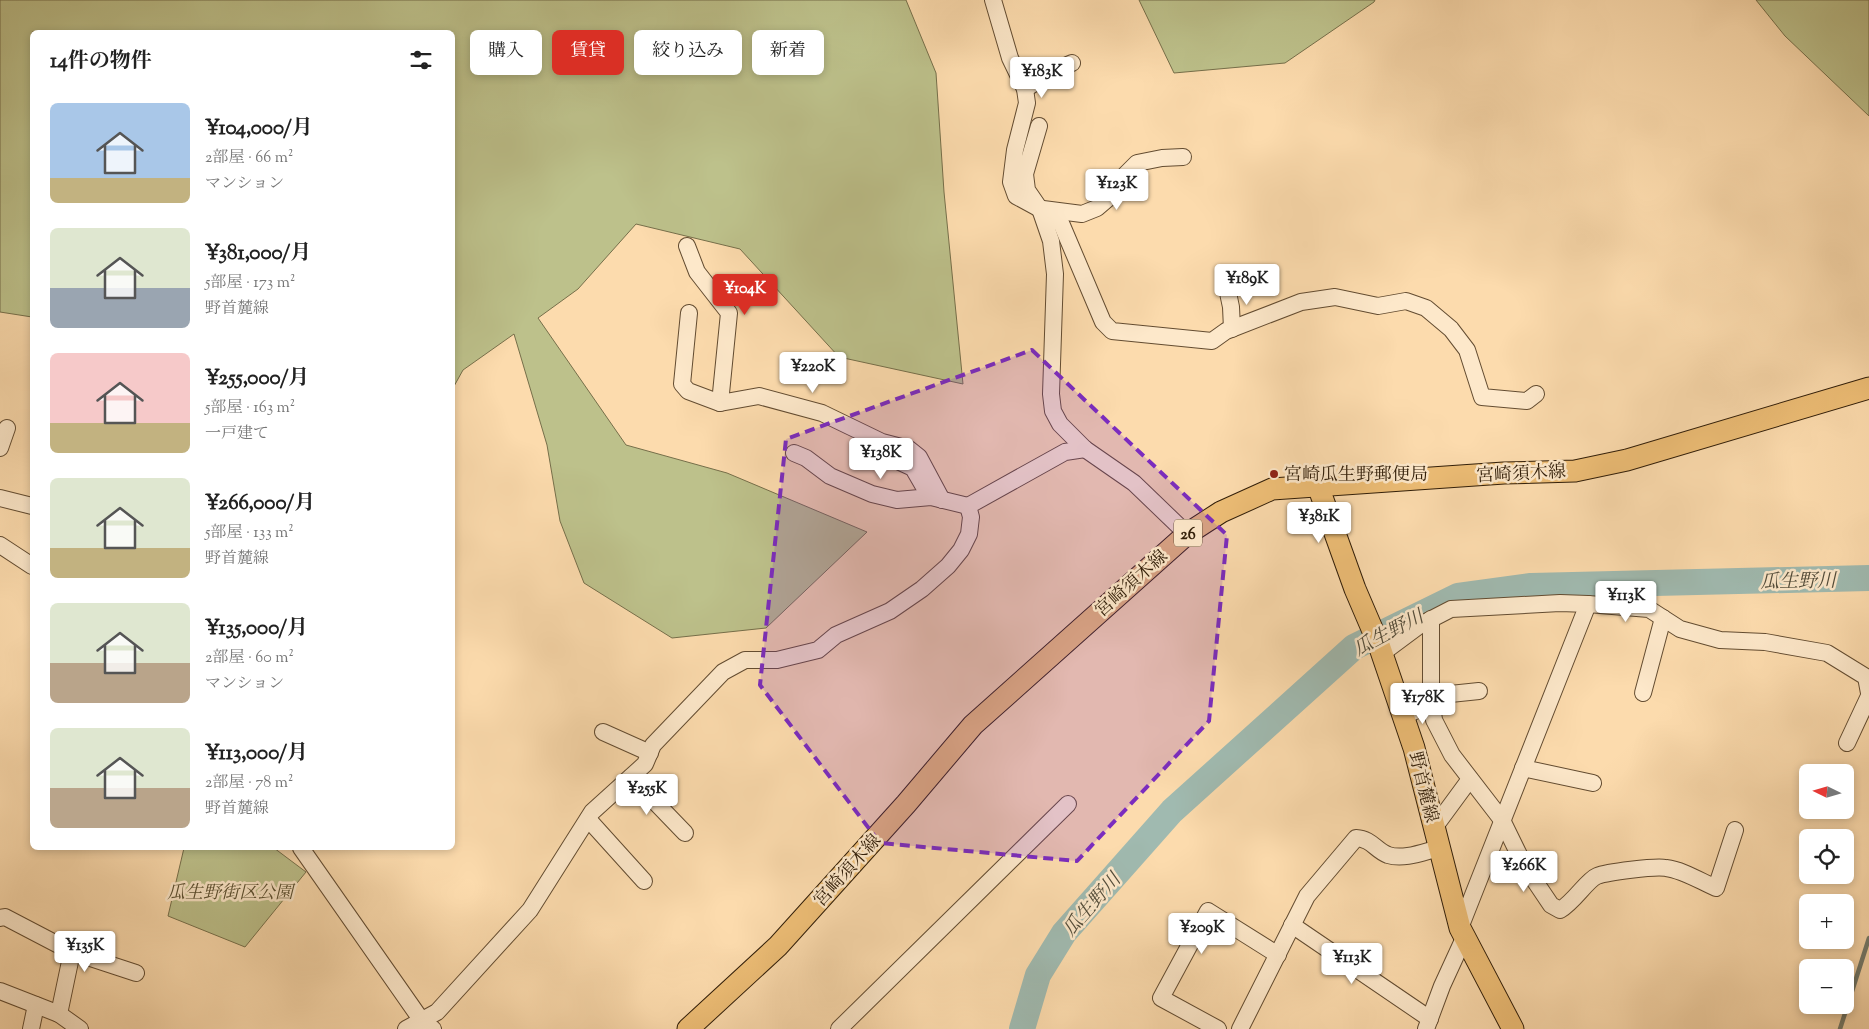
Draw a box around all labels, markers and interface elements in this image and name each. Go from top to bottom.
chip: 購入 [470,30,542,75]
chip: 賃貸 [552,30,624,75]
chip: 絞り込み [634,30,742,75]
chip: 新着 [752,30,824,75]
icon: filters [407,46,435,74]
text: 14件の物件 [50,47,152,77]
pin: ¥183K [1007,56,1077,99]
text: ¥183K [1021,61,1063,84]
text: ¥104,000/月 [205,114,313,144]
icon: home [90,123,150,183]
text: 2部屋 · 66 m² [205,147,293,170]
pin: ¥123K [1082,168,1152,211]
text: マンション [205,173,284,196]
text: ¥123K [1096,173,1138,196]
text: ¥381,000/月 [205,239,311,269]
icon: home [90,248,150,308]
pin: ¥189K [1212,264,1282,306]
text: ¥189K [1225,268,1269,291]
text: 5部屋 · 173 m² [205,272,295,295]
pin: ¥104K [710,274,780,316]
text: ¥104K [724,278,766,301]
text: 野首麓線 [205,298,269,321]
pin: ¥220K [778,352,848,394]
text: ¥220K [790,356,836,379]
text: ¥255,000/月 [205,364,309,394]
icon: home [90,373,150,433]
text: 5部屋 · 163 m² [205,397,295,420]
text: 一戸建て [205,423,269,446]
pin: ¥138K [846,438,916,480]
text: ¥138K [860,442,902,465]
street label: 宮崎須木線 [1475,460,1567,490]
place label: 宮崎瓜生野郵便局 [1284,463,1428,489]
marker: 宮崎瓜生野郵便局 [1268,468,1280,480]
text: ¥266,000/月 [205,489,315,519]
icon: home [90,498,150,558]
pin: ¥381K [1284,502,1354,544]
text: ¥381K [1298,506,1340,529]
road number: 26 [1174,520,1202,546]
text: 5部屋 · 133 m² [205,522,294,545]
street label: 宮崎須木線 [1090,545,1174,624]
text: 野首麓線 [205,548,269,571]
water label: 瓜生野川 [1760,568,1838,597]
pin: ¥113K [1591,580,1661,623]
text: ¥113K [1606,585,1646,608]
water label: 瓜生野川 [1349,604,1431,664]
text: ¥135,000/月 [205,614,308,644]
icon: home [90,623,150,683]
text: 2部屋 · 60 m² [205,647,294,670]
text: マンション [205,673,284,696]
pin: ¥178K [1388,682,1458,725]
text: ¥178K [1401,687,1445,710]
text: ¥113,000/月 [205,739,308,769]
icon: home [90,748,150,808]
street label: 野首麓線 [1401,749,1443,826]
north arrow [1799,764,1854,819]
map controls [1799,764,1854,1014]
text: 2部屋 · 78 m² [205,772,293,795]
pin: ¥255K [612,774,682,816]
text: ¥255K [627,778,667,801]
text: 野首麓線 [205,798,269,821]
street label: 宮崎須木線 [809,829,888,913]
button: locate [1799,829,1854,884]
pin: ¥266K [1489,850,1559,893]
text: ¥266K [1501,855,1547,878]
water label: 瓜生野川 [1058,867,1129,943]
park label: 瓜生野街区公園 [167,881,296,907]
button: + [1799,894,1854,949]
pin: ¥209K [1167,912,1237,955]
text: ¥209K [1179,917,1225,940]
pin: ¥135K [50,930,120,973]
text: ¥135K [65,935,105,958]
pin: ¥113K [1317,942,1387,985]
text: ¥113K [1332,947,1372,970]
button: − [1799,959,1854,1014]

